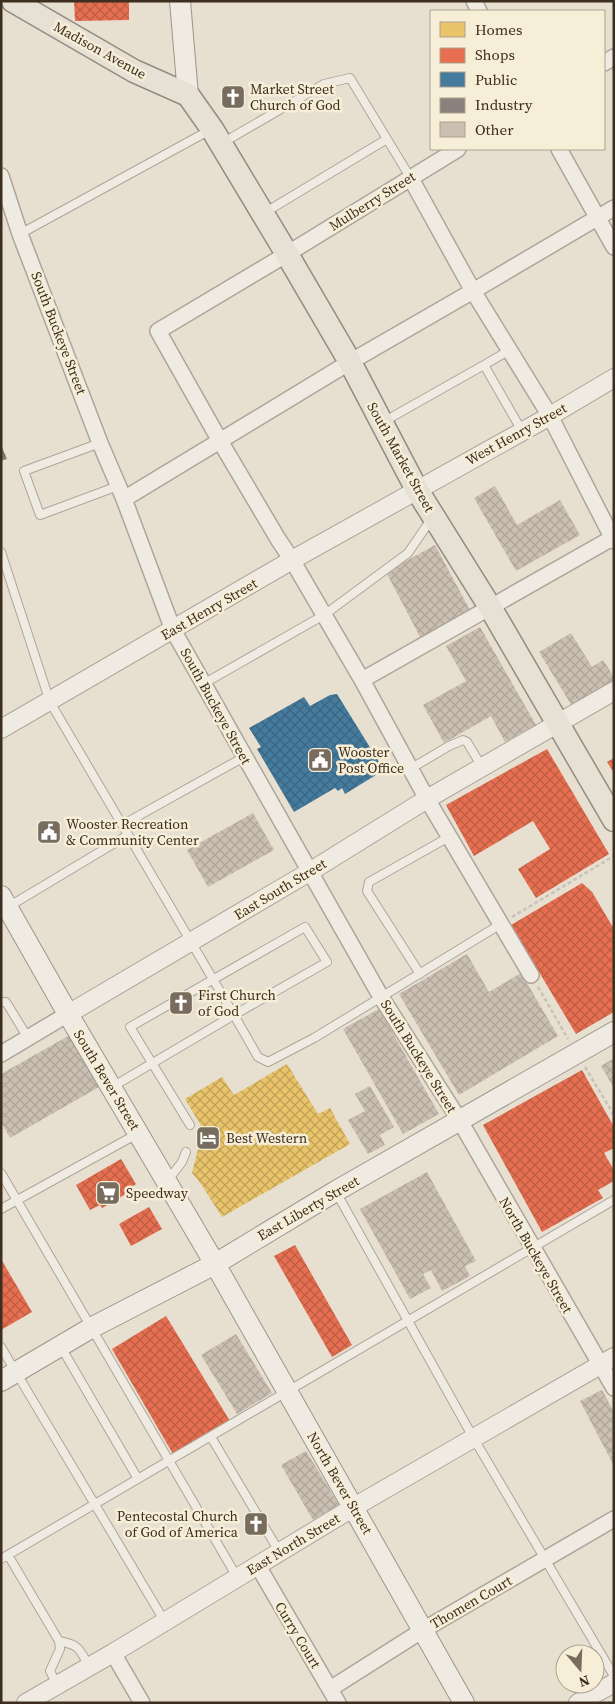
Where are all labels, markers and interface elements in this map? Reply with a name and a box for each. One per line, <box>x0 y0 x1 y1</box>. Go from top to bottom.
legend <box>430 10 605 150</box>
street label: Madison Avenue <box>50 16 150 84</box>
text: Homes <box>475 19 522 40</box>
text: Shops <box>475 44 515 65</box>
text: Public <box>475 69 517 90</box>
place label: Market Street Church of God <box>250 79 341 115</box>
church icon: Market Street Church of God <box>220 84 246 110</box>
text: Industry <box>475 94 533 115</box>
text: Other <box>475 119 514 140</box>
street label: Mulberry Street <box>325 166 419 236</box>
street label: South Buckeye Street <box>26 269 92 398</box>
street label: South Market Street <box>362 398 440 516</box>
street label: West Henry Street <box>462 398 570 470</box>
street label: East Henry Street <box>157 573 261 645</box>
street label: South Buckeye Street <box>176 644 257 768</box>
place label: Wooster Post Office <box>338 742 404 778</box>
public building icon: Wooster Post Office <box>307 747 333 773</box>
place label: Wooster Recreation & Community Center <box>66 814 199 850</box>
public building icon: Wooster Recreation & Community Center <box>36 819 62 845</box>
street label: East South Street <box>230 853 330 925</box>
place label: First Church of God <box>198 985 276 1021</box>
church icon: First Church of God <box>168 990 194 1016</box>
street label: South Buckeye Street <box>376 995 462 1117</box>
street label: South Bever Street <box>69 1026 145 1134</box>
hotel icon: Best Western <box>195 1125 221 1151</box>
place label: Best Western <box>226 1128 308 1148</box>
street label: East Liberty Street <box>253 1170 363 1245</box>
supermarket icon: Speedway <box>95 1180 121 1206</box>
place label: Speedway <box>126 1183 189 1203</box>
street label: North Buckeye Street <box>495 1193 578 1317</box>
street label: North Bever Street <box>303 1428 378 1538</box>
place label: Pentecostal Church of God of America <box>117 1506 239 1542</box>
street label: East North Street <box>242 1508 344 1580</box>
church icon: Pentecostal Church of God of America <box>243 1511 269 1537</box>
street label: Thomen Court <box>426 1570 516 1633</box>
street label: Curry Court <box>270 1598 326 1672</box>
north arrow <box>555 1644 605 1694</box>
text: N <box>576 1670 592 1692</box>

